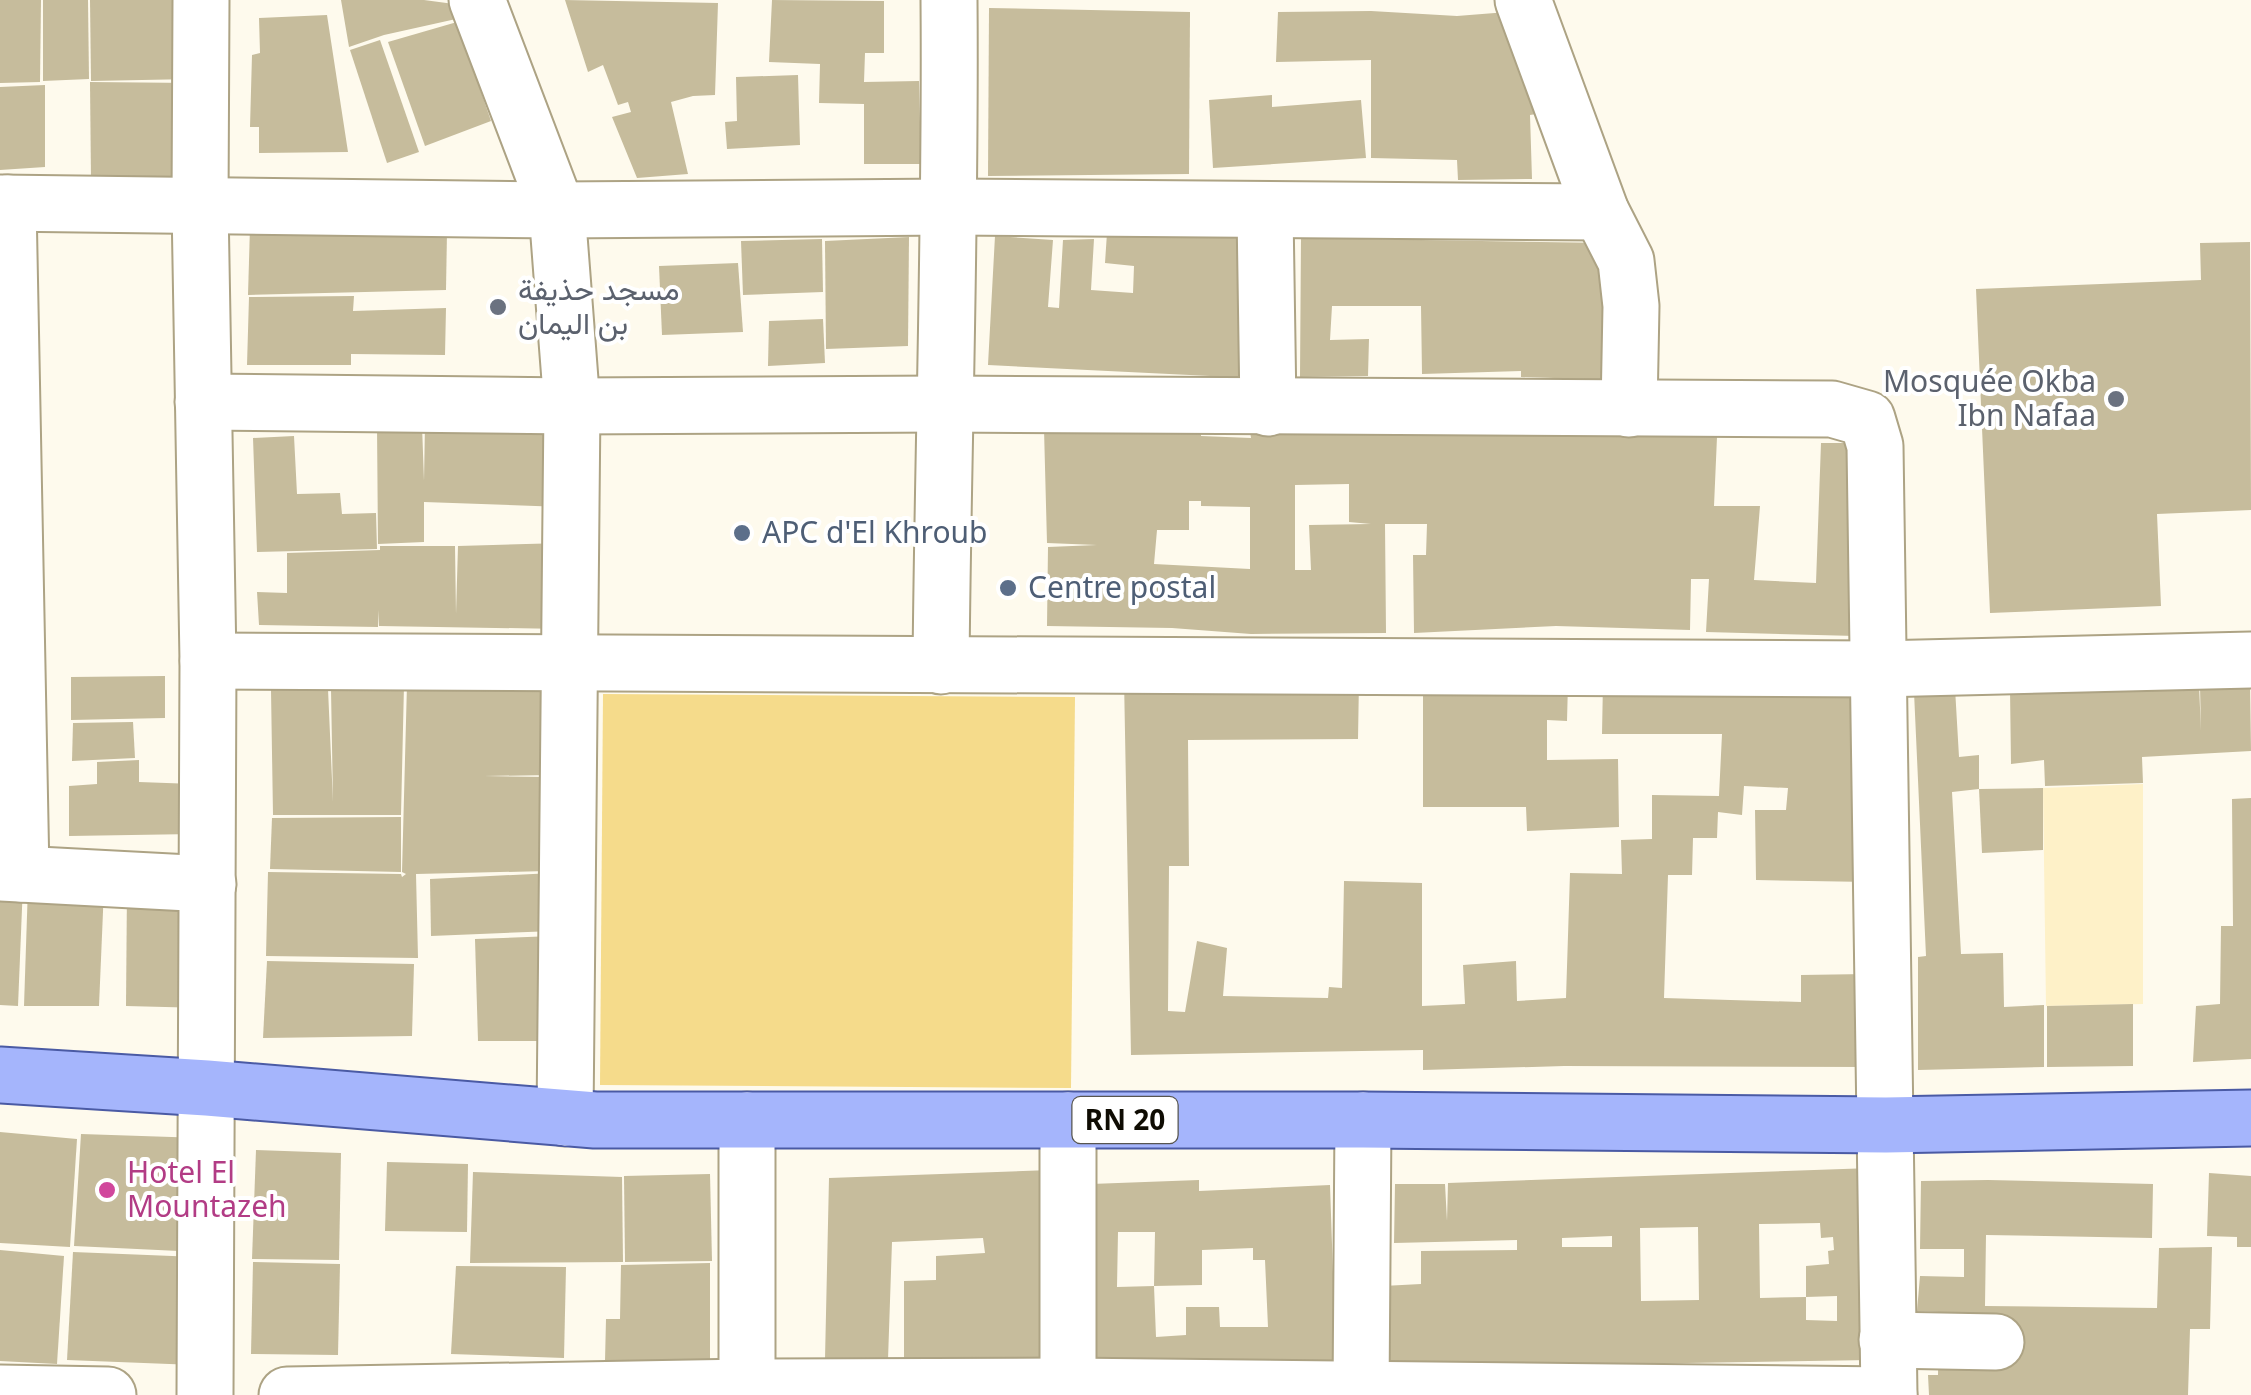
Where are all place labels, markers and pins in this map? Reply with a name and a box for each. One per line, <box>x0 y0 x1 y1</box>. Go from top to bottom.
place label: مسجد حذيفة بن اليمان <box>518 268 679 343</box>
marker: مسجد حذيفة بن اليمان <box>487 296 509 318</box>
place label: Mosquée Okba Ibn Nafaa <box>1883 360 2096 435</box>
marker: Mosquée Okba Ibn Nafaa <box>2105 388 2127 410</box>
place label: APC d'El Khroub <box>762 511 988 552</box>
marker: APC d'El Khroub <box>731 522 753 544</box>
place label: Centre postal <box>1028 566 1216 607</box>
marker: Centre postal <box>997 577 1019 599</box>
place label: Hotel El Mountazeh <box>127 1151 287 1226</box>
marker: Hotel El Mountazeh <box>96 1179 118 1201</box>

